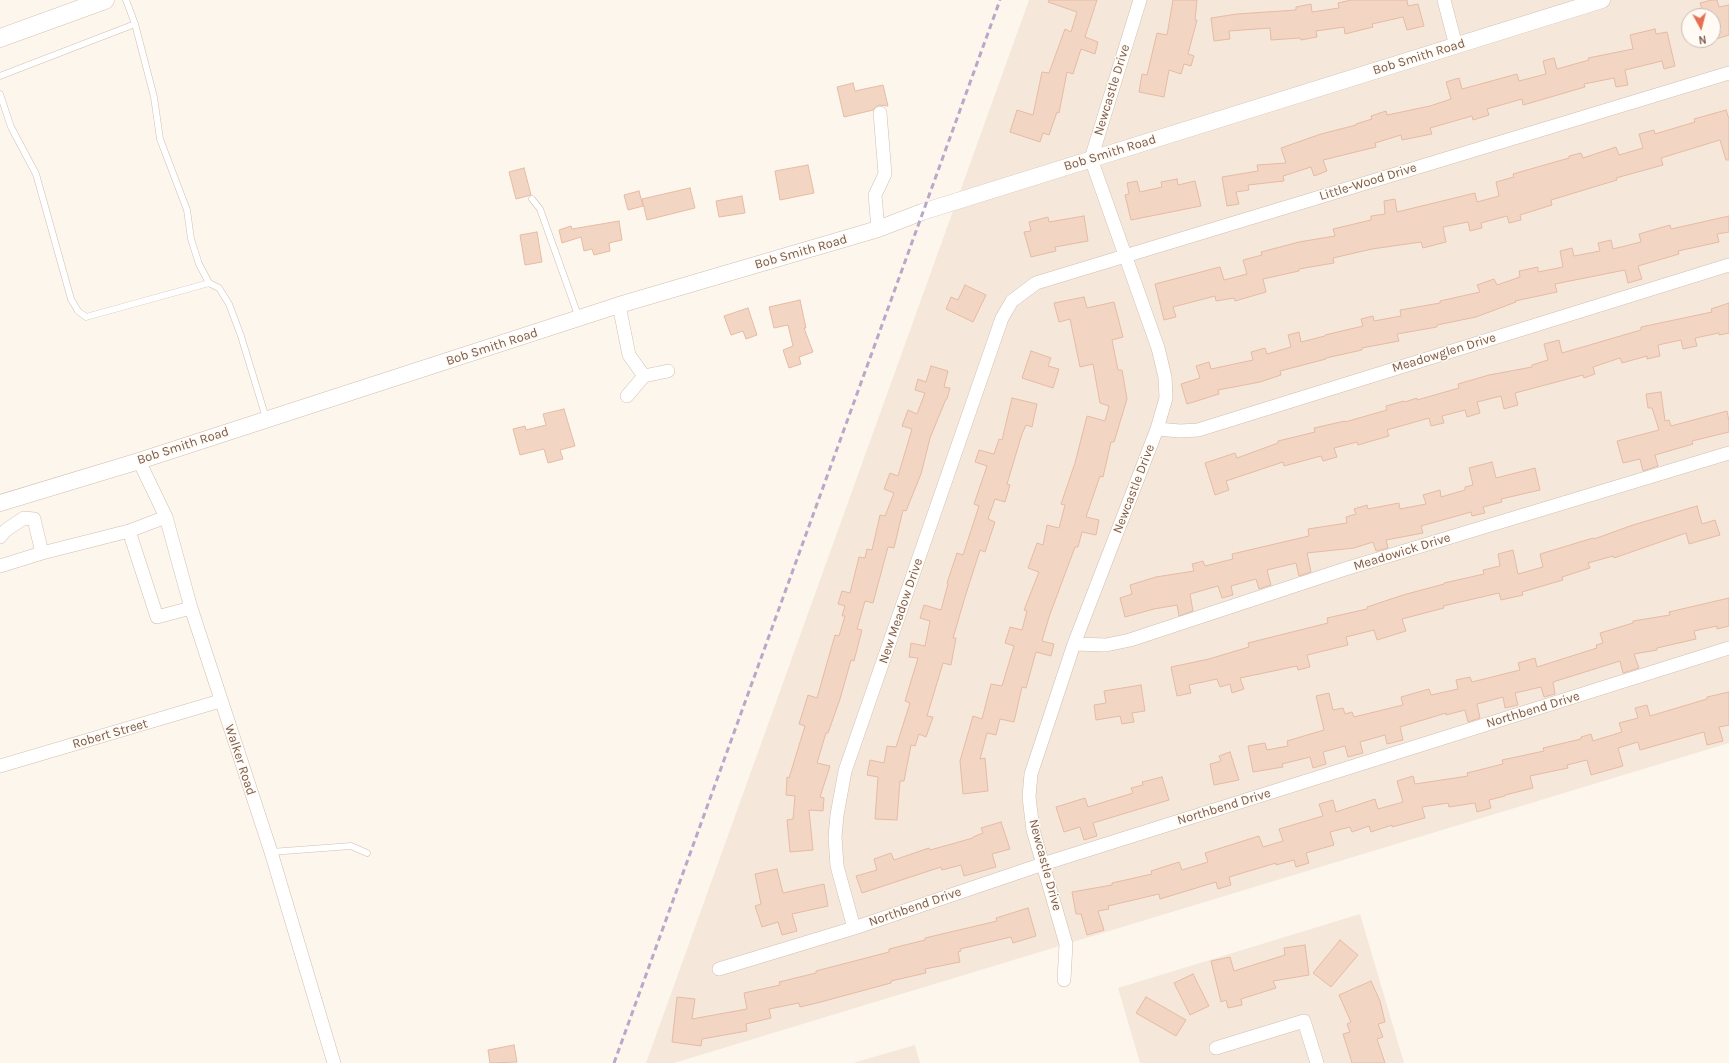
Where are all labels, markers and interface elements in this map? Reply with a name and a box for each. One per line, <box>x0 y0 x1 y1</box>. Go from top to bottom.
north arrow <box>1681 8 1721 48</box>
text: N <box>1698 32 1707 46</box>
street label: Bob Smith Road <box>1371 36 1467 78</box>
street label: Newcastle Drive <box>1091 43 1133 137</box>
street label: Bob Smith Road <box>1062 132 1158 174</box>
street label: Little-Wood Drive <box>1317 160 1419 204</box>
street label: Bob Smith Road <box>753 231 849 273</box>
street label: Bob Smith Road <box>444 325 540 369</box>
street label: Meadowglen Drive <box>1390 330 1498 376</box>
street label: Bob Smith Road <box>135 424 231 468</box>
street label: Newcastle Drive <box>1110 442 1158 536</box>
street label: Meadowick Drive <box>1352 530 1452 574</box>
street label: New Meadow Drive <box>876 556 926 666</box>
street label: Northbend Drive <box>1484 688 1582 732</box>
street label: Robert Street <box>70 716 150 752</box>
street label: Walker Road <box>221 723 259 797</box>
street label: Northbend Drive <box>1175 785 1273 829</box>
street label: Newcastle Drive <box>1025 817 1065 913</box>
street label: Northbend Drive <box>867 884 963 930</box>

